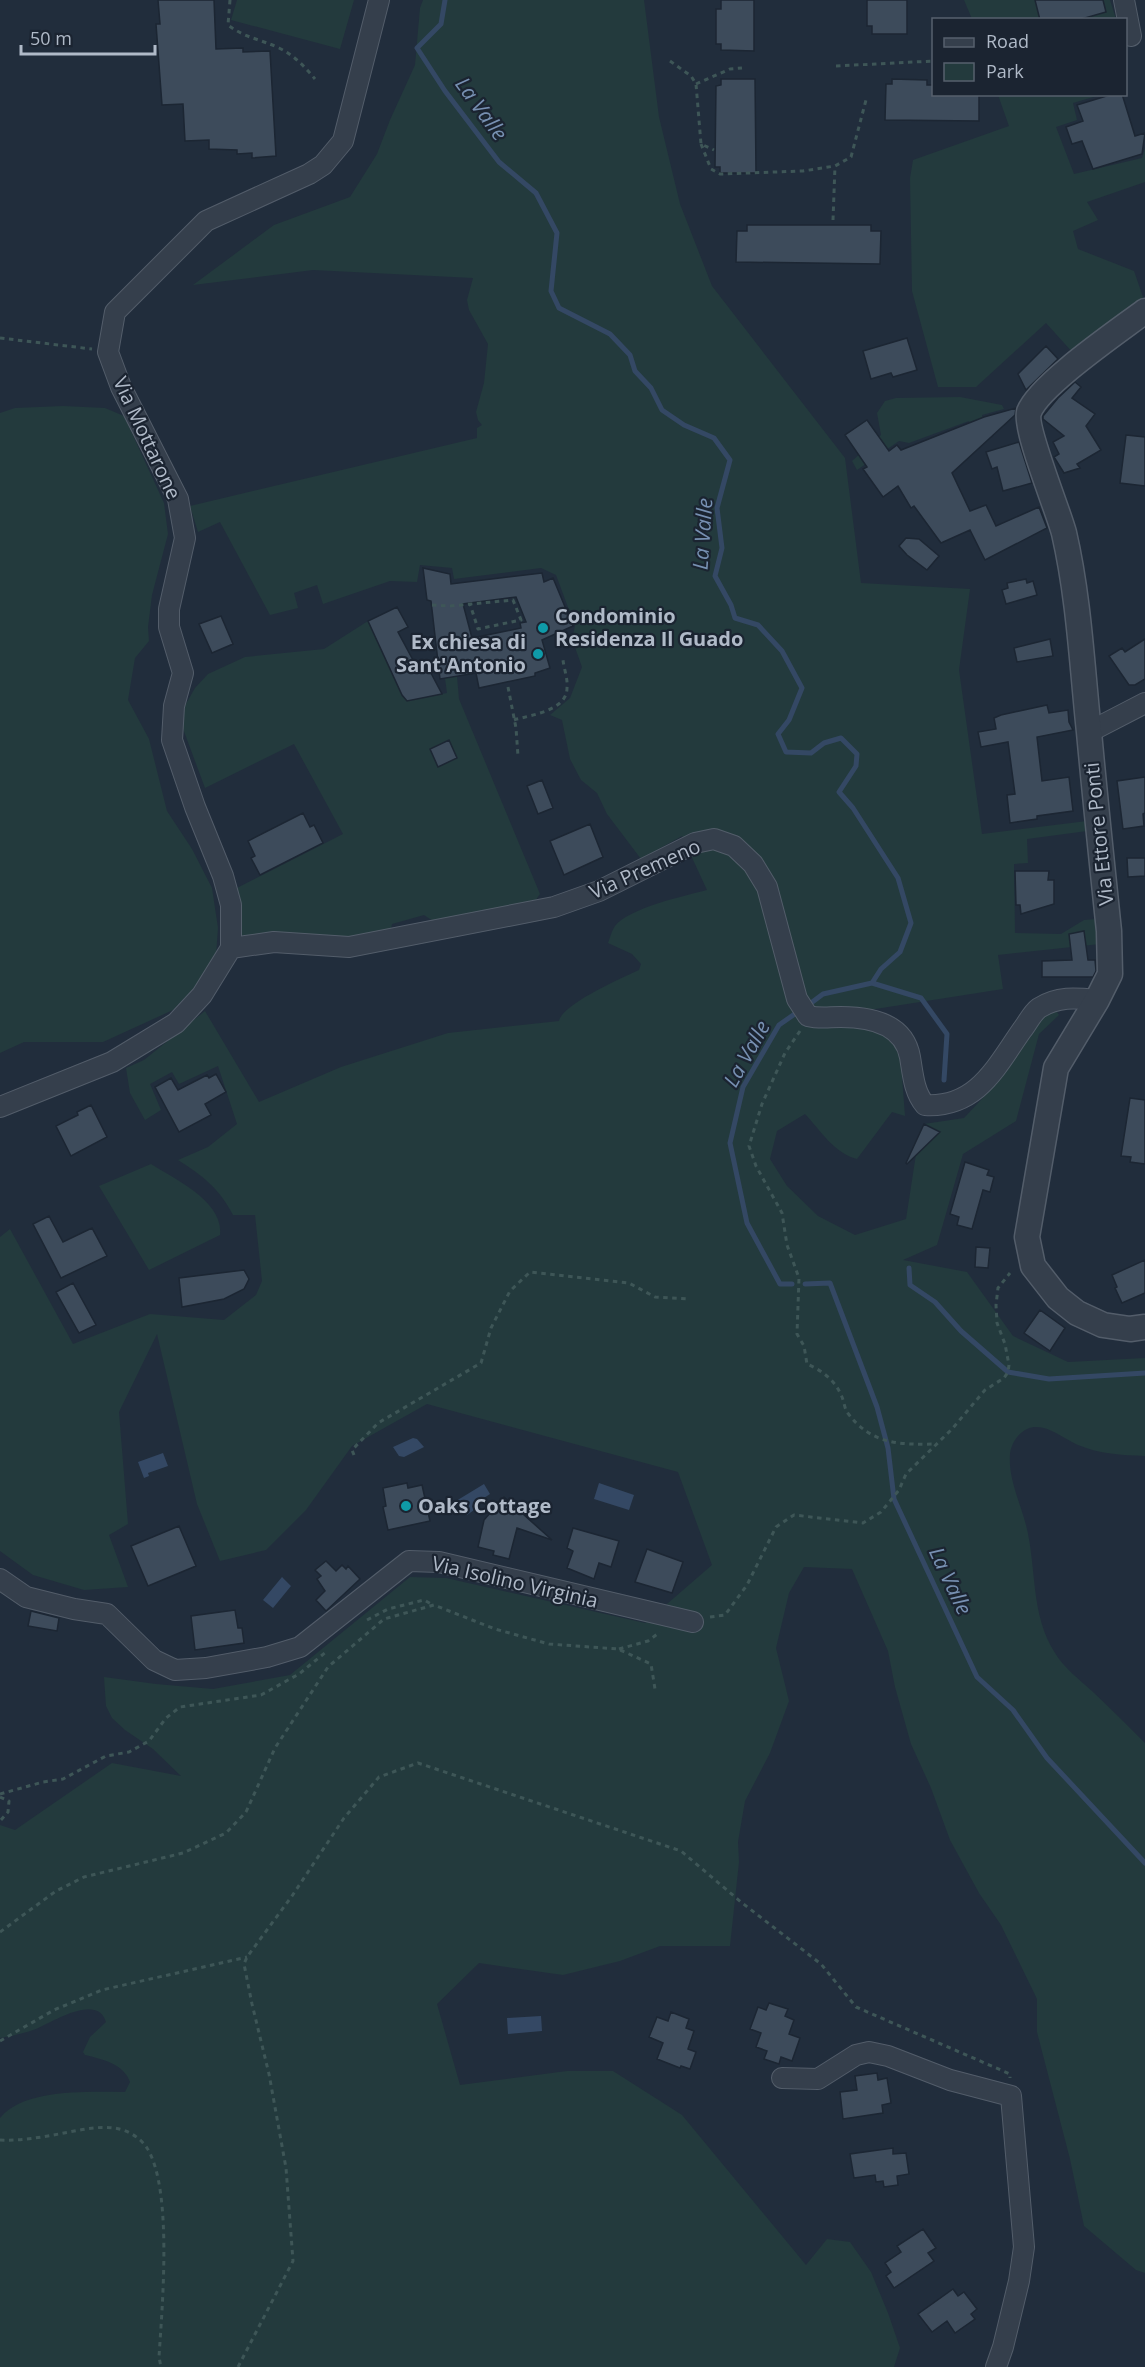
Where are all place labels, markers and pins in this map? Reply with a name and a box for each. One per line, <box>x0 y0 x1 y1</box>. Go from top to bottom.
place label: Condominio Residenza Il Guado <box>555 602 743 652</box>
marker: Condominio Residenza Il Guado <box>536 621 550 635</box>
place label: Ex chiesa di Sant'Antonio <box>396 628 526 678</box>
marker: Ex chiesa di Sant'Antonio <box>531 647 545 661</box>
place label: Oaks Cottage <box>418 1492 551 1519</box>
marker: Oaks Cottage <box>399 1499 413 1513</box>

